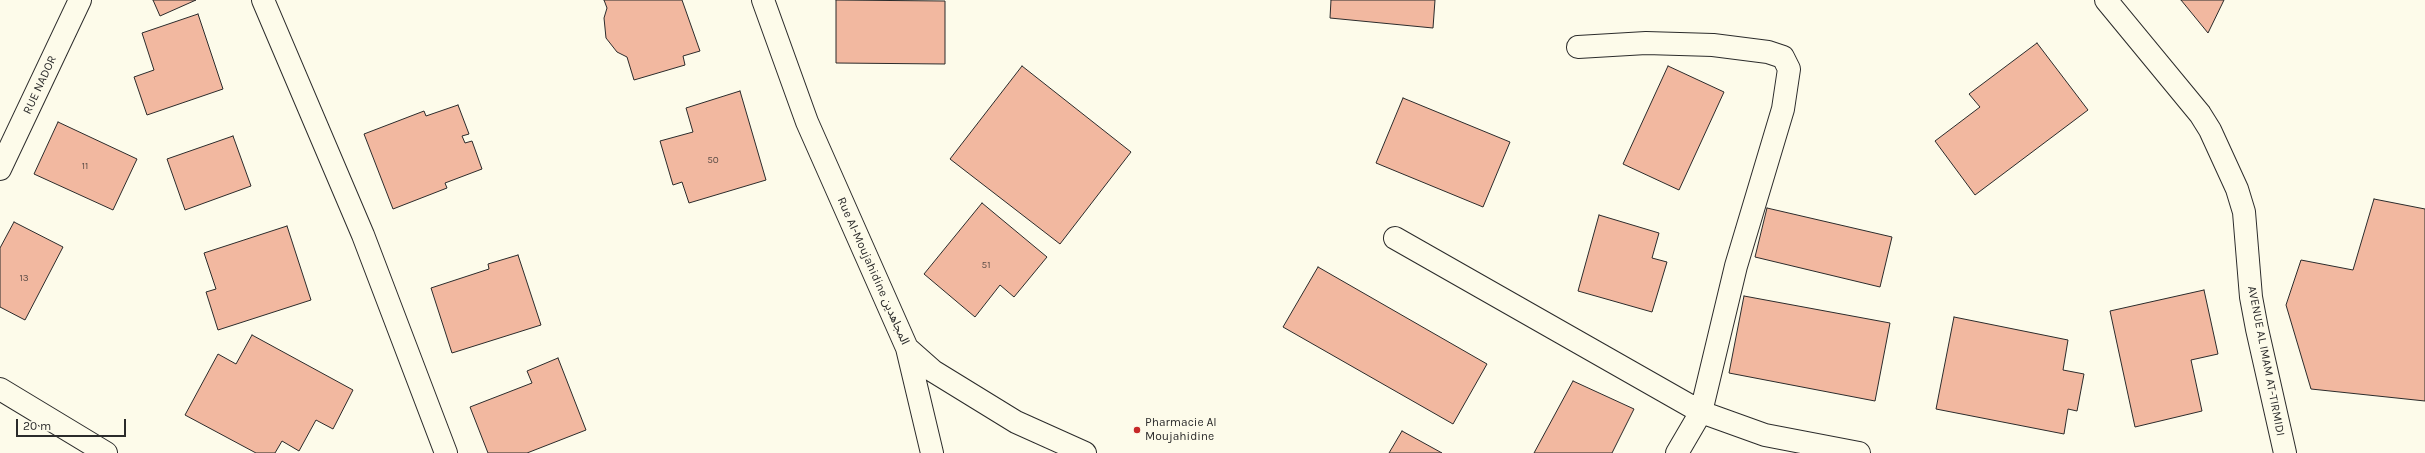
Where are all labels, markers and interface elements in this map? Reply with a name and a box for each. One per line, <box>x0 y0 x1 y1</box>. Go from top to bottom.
street label: RUE NADOR <box>20 53 60 117</box>
house number: 50 <box>707 154 719 166</box>
house number: 11 <box>82 160 88 172</box>
street label: Rue Al-Moujahidine المجاهدين <box>834 195 912 347</box>
house number: 51 <box>982 259 990 271</box>
house number: 13 <box>19 272 29 284</box>
street label: AVENUE AL IMAM AT-TIRMIDI <box>2244 285 2288 437</box>
scale bar <box>18 411 128 437</box>
place label: Pharmacie Al Moujahidine <box>1145 416 1217 444</box>
text: 20 m <box>23 419 51 433</box>
marker: Pharmacie Al Moujahidine <box>1132 425 1142 435</box>

